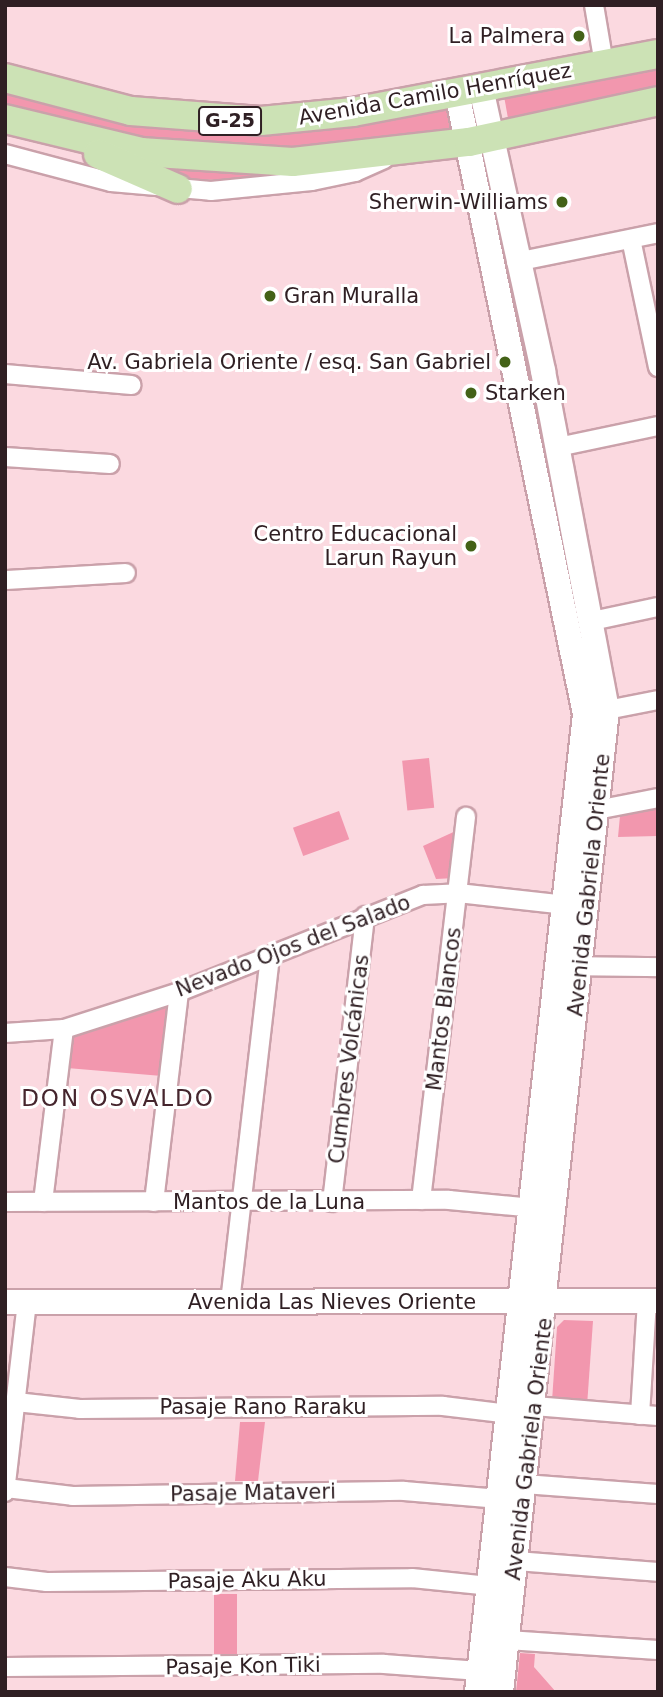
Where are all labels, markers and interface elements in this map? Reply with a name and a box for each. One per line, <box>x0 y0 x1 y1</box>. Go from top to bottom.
place label: La Palmera <box>448 23 565 49</box>
marker: La Palmera <box>571 28 587 44</box>
street label: Avenida Camilo Henríquez <box>297 58 573 130</box>
road number: G-25 <box>197 105 263 136</box>
place label: Sherwin-Williams <box>369 189 548 215</box>
marker: Sherwin-Williams <box>554 194 570 210</box>
place label: Gran Muralla <box>284 283 419 309</box>
marker: Gran Muralla <box>262 288 278 304</box>
place label: Av. Gabriela Oriente / esq. San Gabriel <box>87 349 491 375</box>
marker: Av. Gabriela Oriente / esq. San Gabriel <box>497 354 513 370</box>
place label: Starken <box>485 380 566 406</box>
marker: Starken <box>463 385 479 401</box>
place label: Centro Educacional Larun Rayun <box>254 521 457 571</box>
marker: Centro Educacional Larun Rayun <box>463 538 479 554</box>
street label: Avenida Gabriela Oriente <box>563 752 615 1018</box>
street label: Nevado Ojos del Salado <box>172 890 414 1002</box>
street label: Mantos Blancos <box>421 926 467 1092</box>
street label: Cumbres Volcánicas <box>324 953 374 1165</box>
district label: DON OSVALDO <box>23 1084 213 1112</box>
street label: Mantos de la Luna <box>173 1189 365 1215</box>
street label: Avenida Las Nieves Oriente <box>188 1289 476 1315</box>
street label: Avenida Gabriela Oriente <box>500 1316 558 1582</box>
street label: Pasaje Rano Raraku <box>160 1394 366 1420</box>
street label: Pasaje Mataveri <box>170 1479 336 1507</box>
street label: Pasaje Aku Aku <box>167 1566 327 1594</box>
street label: Pasaje Kon Tiki <box>165 1652 321 1680</box>

